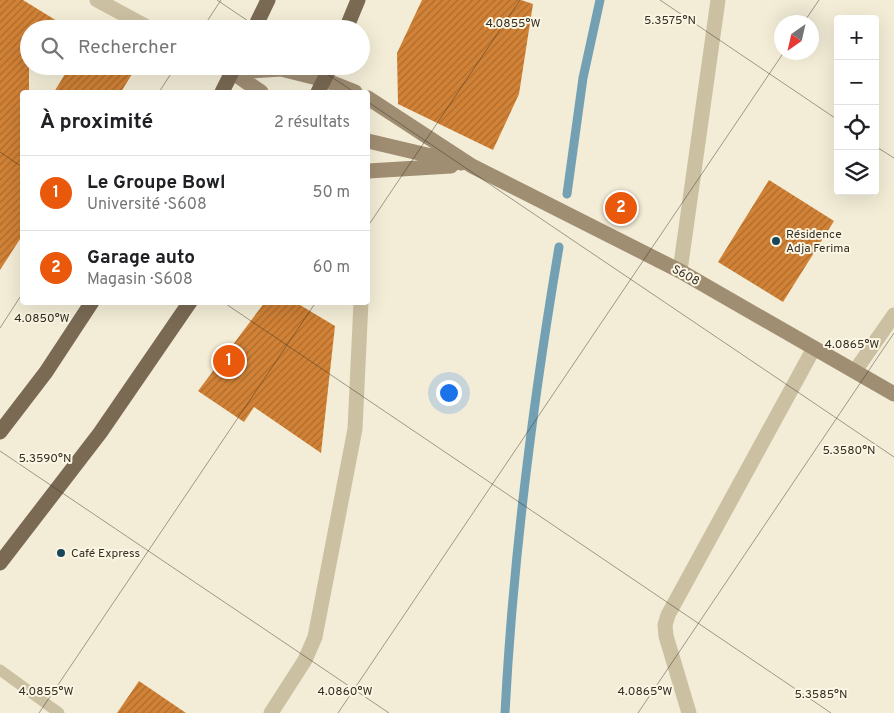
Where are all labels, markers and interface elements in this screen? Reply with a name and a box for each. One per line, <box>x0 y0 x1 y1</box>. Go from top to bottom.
text: 5.3575°N <box>644 13 696 29</box>
north arrow <box>774 15 819 60</box>
map controls <box>834 15 879 195</box>
button: + <box>834 15 879 60</box>
text: 4.0855°W <box>485 16 541 32</box>
search box <box>20 20 370 75</box>
icon: search <box>38 34 66 62</box>
text: Rechercher <box>78 36 177 60</box>
button: − <box>834 60 879 105</box>
button: locate <box>834 105 879 150</box>
text: À proximité <box>40 109 153 136</box>
text: 2 résultats <box>274 113 350 133</box>
button: layers <box>834 150 879 195</box>
text: Le Groupe Bowl <box>87 171 225 195</box>
text: 1 <box>53 183 59 203</box>
text: 50 m <box>313 183 350 203</box>
pin: 2 <box>605 189 637 227</box>
text: Université · S608 <box>87 195 207 215</box>
place label: Résidence Adja Ferima <box>786 227 850 257</box>
marker: Résidence Adja Ferima <box>770 235 782 247</box>
text: Garage auto <box>87 246 195 270</box>
text: 2 <box>51 258 61 278</box>
text: 60 m <box>313 258 350 278</box>
street label: S608 <box>669 262 702 290</box>
text: Magasin · S608 <box>87 270 193 290</box>
text: 4.0850°W <box>14 311 70 327</box>
text: 4.0865°W <box>825 337 879 353</box>
pin: 1 <box>213 342 245 380</box>
your location <box>436 380 462 406</box>
text: 5.3580°N <box>822 443 876 459</box>
text: 5.3590°N <box>19 451 71 467</box>
place label: Café Express <box>71 546 140 562</box>
marker: Café Express <box>55 547 67 559</box>
text: 4.0855°W <box>18 684 74 700</box>
text: 4.0860°W <box>317 684 373 700</box>
text: 4.0865°W <box>618 684 672 700</box>
text: 5.3585°N <box>794 687 848 703</box>

